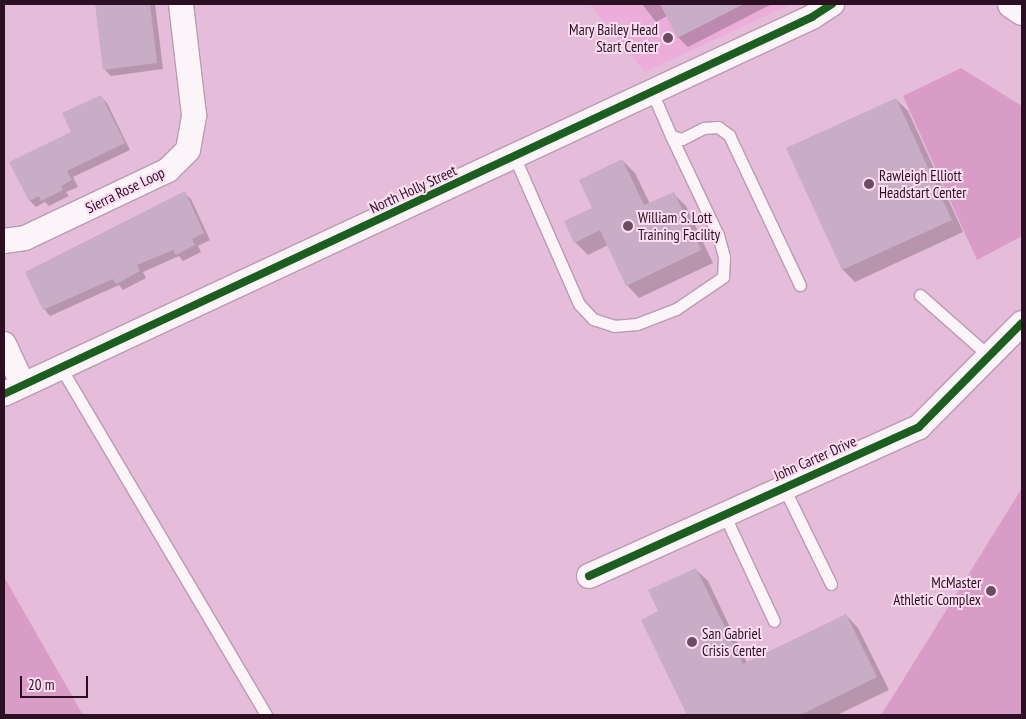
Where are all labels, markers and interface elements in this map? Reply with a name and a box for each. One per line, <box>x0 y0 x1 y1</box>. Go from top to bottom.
place label: Mary Bailey Head Start Center <box>568 20 658 55</box>
marker: Mary Bailey Head Start Center <box>662 32 674 44</box>
street label: North Holly Street <box>366 161 460 217</box>
street label: Sierra Rose Loop <box>82 163 168 217</box>
place label: Rawleigh Elliott Headstart Center <box>879 166 966 201</box>
marker: Rawleigh Elliott Headstart Center <box>863 178 875 190</box>
place label: William S. Lott Training Facility <box>638 208 720 243</box>
marker: William S. Lott Training Facility <box>622 220 634 232</box>
street label: John Carter Drive <box>771 432 859 484</box>
place label: McMaster Athletic Complex <box>893 573 981 608</box>
marker: McMaster Athletic Complex <box>985 585 997 597</box>
place label: San Gabriel Crisis Center <box>702 624 766 659</box>
marker: San Gabriel Crisis Center <box>686 636 698 648</box>
scale bar <box>22 666 90 698</box>
text: 20 m <box>28 675 54 694</box>

